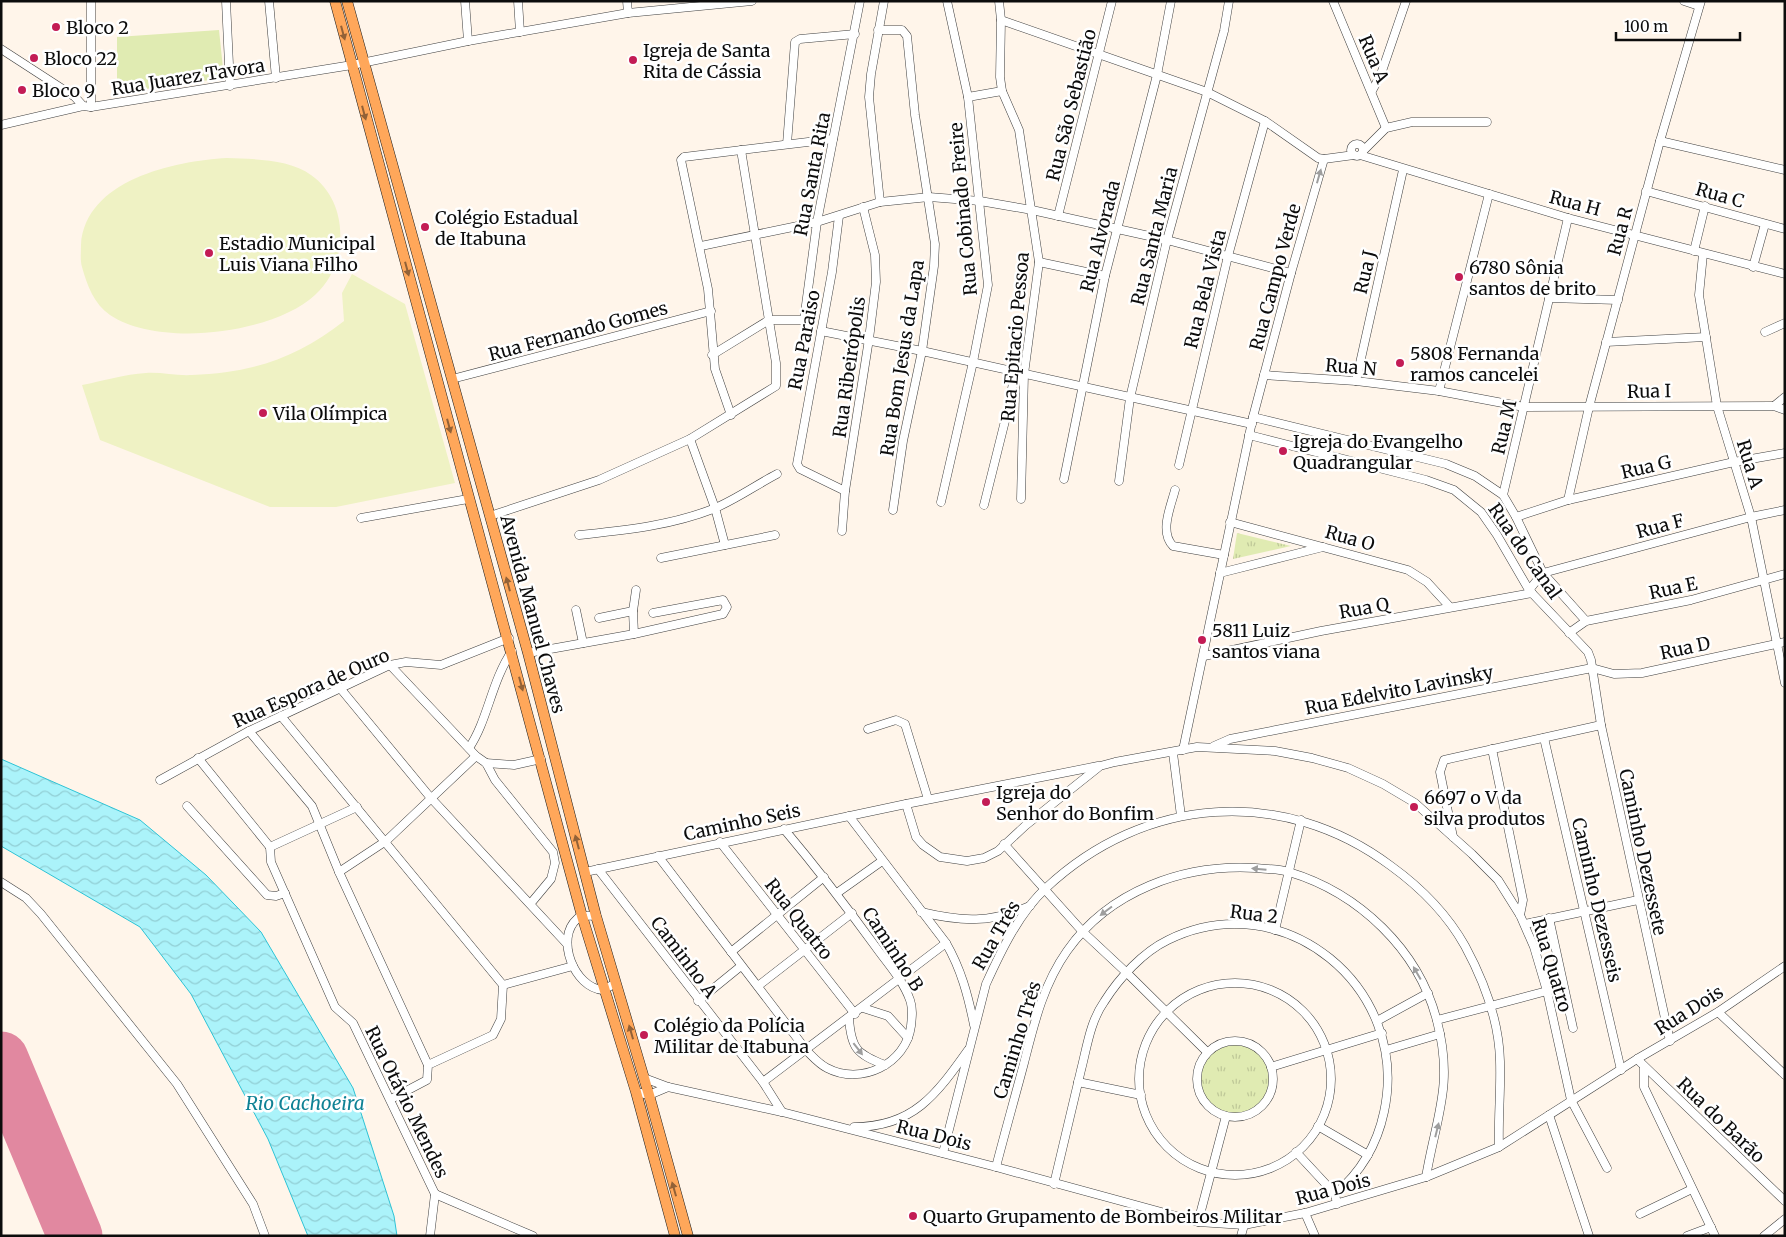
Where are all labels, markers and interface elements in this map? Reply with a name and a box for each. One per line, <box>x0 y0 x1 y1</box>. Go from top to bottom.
scale bar <box>1616 10 1740 42</box>
place label: Bloco 2 <box>66 16 129 39</box>
text: 100 m <box>1624 17 1668 36</box>
marker: Bloco 2 <box>50 21 62 33</box>
one-way arrow <box>339 26 347 41</box>
street label: Rua São Sebastião <box>1041 27 1101 183</box>
street label: Rua A <box>1354 31 1395 87</box>
place label: Igreja de Santa Rita de Cássia <box>643 39 771 83</box>
place label: Bloco 22 <box>44 47 117 70</box>
marker: Bloco 22 <box>28 52 40 64</box>
street label: Rua Juarez Tavora <box>110 53 267 100</box>
marker: Igreja de Santa Rita de Cássia <box>627 54 639 66</box>
place label: Bloco 9 <box>32 79 95 102</box>
marker: Bloco 9 <box>16 84 28 96</box>
one-way arrow <box>361 105 369 120</box>
street label: Rua Santa Rita <box>789 110 835 238</box>
street label: Rua Cobinado Freire <box>944 121 982 297</box>
street label: Rua Santa Maria <box>1126 164 1182 308</box>
one-way arrow <box>1316 168 1324 183</box>
street label: Rua Alvorada <box>1075 177 1125 294</box>
street label: Rua C <box>1693 177 1747 213</box>
street label: Rua H <box>1547 185 1603 221</box>
street label: Rua Campo Verde <box>1244 201 1306 353</box>
street label: Rua R <box>1602 203 1638 258</box>
place label: Colégio Estadual de Itabuna <box>435 206 579 250</box>
marker: Colégio Estadual de Itabuna <box>419 221 431 233</box>
street label: Rua Bela Vista <box>1179 227 1231 351</box>
place label: Estadio Municipal Luis Viana Filho <box>219 232 376 276</box>
marker: Estadio Municipal Luis Viana Filho <box>203 247 215 259</box>
street label: Rua J <box>1349 248 1381 296</box>
street label: Rua Epitacio Pessoa <box>996 251 1034 423</box>
place label: 6780 Sônia santos de brito <box>1469 256 1596 300</box>
street label: Rua Bom Jesus da Lapa <box>875 258 929 458</box>
one-way arrow <box>404 262 412 277</box>
marker: 6780 Sônia santos de brito <box>1453 271 1465 283</box>
street label: Rua Paraiso <box>783 288 825 392</box>
street label: Rua Ribeirópolis <box>828 295 870 439</box>
street label: Rua Fernando Gomes <box>486 296 670 366</box>
place label: 5808 Fernanda ramos cancelei <box>1410 342 1540 386</box>
street label: Rua N <box>1324 353 1378 381</box>
marker: 5808 Fernanda ramos cancelei <box>1394 357 1406 369</box>
street label: Rua I <box>1627 379 1671 403</box>
street label: Rua M <box>1487 397 1521 457</box>
place label: Vila Olímpica <box>272 402 388 425</box>
marker: Vila Olímpica <box>257 407 269 419</box>
one-way arrow <box>445 419 453 434</box>
place label: Igreja do Evangelho Quadrangular <box>1293 430 1463 474</box>
street label: Rua A <box>1732 437 1768 492</box>
marker: Igreja do Evangelho Quadrangular <box>1277 445 1289 457</box>
street label: Rua G <box>1619 450 1673 484</box>
street label: Rua do Canal <box>1483 499 1567 604</box>
street label: Rua F <box>1634 509 1686 543</box>
street label: Avenida Manuel Chaves <box>495 511 571 716</box>
street label: Rua O <box>1323 520 1377 556</box>
street label: Rua E <box>1647 572 1700 604</box>
one-way arrow <box>504 576 512 591</box>
street label: Rua Q <box>1337 592 1393 624</box>
place label: 5811 Luiz santos viana <box>1212 619 1320 663</box>
street label: Rua D <box>1658 631 1712 665</box>
marker: 5811 Luiz santos viana <box>1196 634 1208 646</box>
street label: Rua Espora de Ouro <box>229 643 393 733</box>
street label: Rua Edelvito Lavinsky <box>1303 660 1496 720</box>
one-way arrow <box>517 676 525 691</box>
street label: Caminho Dezessete <box>1614 767 1672 937</box>
place label: Igreja do Senhor do Bonfim <box>996 781 1154 825</box>
place label: 6697 o V da silva produtos <box>1424 786 1545 830</box>
marker: Igreja do Senhor do Bonfim <box>980 796 992 808</box>
street label: Caminho Seis <box>682 798 803 846</box>
marker: 6697 o V da silva produtos <box>1408 801 1420 813</box>
street label: Caminho Dezesseis <box>1567 816 1627 985</box>
one-way arrow <box>573 835 581 850</box>
one-way arrow <box>1251 864 1267 872</box>
street label: Rua Quatro <box>760 874 838 964</box>
street label: Rua Três <box>967 896 1025 974</box>
street label: Rua 2 <box>1229 900 1279 928</box>
street label: Caminho B <box>857 903 929 995</box>
one-way arrow <box>1100 906 1113 917</box>
street label: Caminho A <box>646 912 722 1003</box>
street label: Rua Quatro <box>1527 915 1577 1015</box>
one-way arrow <box>1413 966 1421 981</box>
street label: Caminho Três <box>988 978 1046 1102</box>
street label: Rua Dois <box>1650 980 1728 1040</box>
place label: Colégio da Polícia Militar de Itabuna <box>654 1014 809 1058</box>
street label: Rua Otávio Mendes <box>360 1022 454 1182</box>
one-way arrow <box>626 1025 634 1040</box>
marker: Colégio da Polícia Militar de Itabuna <box>638 1029 650 1041</box>
one-way arrow <box>852 1042 863 1055</box>
street label: Rua do Barão <box>1672 1072 1770 1168</box>
water label: Rio Cachoeira <box>245 1091 365 1115</box>
street label: Rua Dois <box>894 1115 974 1155</box>
one-way arrow <box>1433 1122 1441 1137</box>
street label: Rua Dois <box>1293 1168 1373 1210</box>
one-way arrow <box>670 1181 678 1196</box>
place label: Quarto Grupamento de Bombeiros Militar <box>923 1205 1283 1228</box>
marker: Quarto Grupamento de Bombeiros Militar <box>907 1210 919 1222</box>

